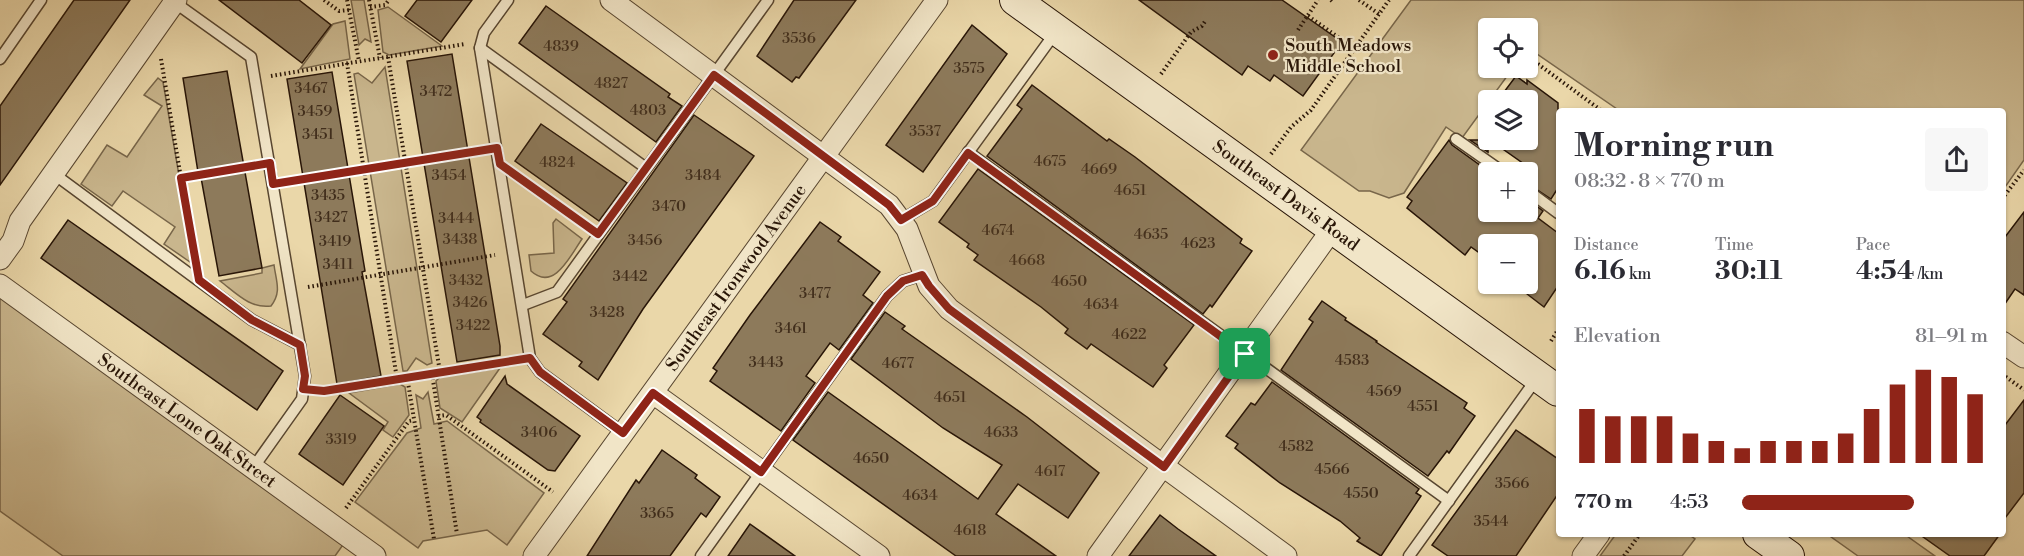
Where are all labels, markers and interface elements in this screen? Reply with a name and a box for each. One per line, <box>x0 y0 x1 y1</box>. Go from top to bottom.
map controls <box>1478 18 1538 294</box>
button: locate <box>1478 18 1538 78</box>
house number: 3536 <box>782 29 816 48</box>
place label: South Meadows Middle School <box>1285 34 1412 78</box>
house number: 4839 <box>543 37 579 56</box>
marker: South Meadows Middle School <box>1266 48 1280 62</box>
house number: 3575 <box>953 59 985 78</box>
house number: 4827 <box>594 74 629 93</box>
house number: 3467 <box>294 79 328 98</box>
house number: 3472 <box>420 82 452 101</box>
button: layers <box>1478 90 1538 150</box>
house number: 4803 <box>630 101 666 120</box>
house number: 3459 <box>298 102 332 121</box>
house number: 3537 <box>909 122 941 141</box>
house number: 3451 <box>302 125 335 144</box>
text: Morning run <box>1574 126 1774 167</box>
button: share <box>1925 128 1988 191</box>
street label: Southeast Davis Road <box>1208 135 1365 256</box>
house number: 4675 <box>1034 152 1066 171</box>
house number: 4824 <box>539 153 575 172</box>
house number: 4669 <box>1081 160 1117 179</box>
button: + <box>1478 162 1538 222</box>
house number: 3454 <box>432 166 467 185</box>
house number: 3484 <box>685 166 721 185</box>
text: 08:32 · 8 × 770 m <box>1574 169 1725 194</box>
street label: Southeast Ironwood Avenue <box>660 179 811 375</box>
house number: 4651 <box>1114 181 1147 200</box>
house number: 3435 <box>311 186 345 205</box>
house number: 3470 <box>652 197 686 216</box>
house number: 3427 <box>314 208 348 227</box>
house number: 3444 <box>438 209 474 228</box>
house number: 4674 <box>982 221 1015 240</box>
house number: 4635 <box>1134 225 1168 244</box>
house number: 3438 <box>443 230 477 249</box>
house number: 3456 <box>628 231 662 250</box>
house number: 3419 <box>319 232 351 251</box>
house number: 4623 <box>1181 234 1215 253</box>
button: − <box>1478 234 1538 294</box>
text: Distance <box>1574 235 1639 255</box>
text: Time <box>1715 235 1754 255</box>
text: Pace <box>1856 235 1890 255</box>
house number: 4668 <box>1009 251 1045 270</box>
house number: 3411 <box>323 255 354 274</box>
text: 6.16 <box>1574 255 1626 287</box>
text: 30:11 <box>1715 255 1782 287</box>
text: 4:54 <box>1856 255 1915 287</box>
text: km <box>1626 264 1651 284</box>
text: /km <box>1915 264 1943 284</box>
house number: 3442 <box>612 267 648 286</box>
house number: 3432 <box>449 271 483 290</box>
house number: 4650 <box>1051 272 1087 291</box>
house number: 3477 <box>799 284 831 303</box>
house number: 3426 <box>452 293 488 312</box>
house number: 4634 <box>1083 295 1119 314</box>
house number: 3428 <box>589 303 625 322</box>
house number: 3422 <box>456 316 490 335</box>
house number: 3461 <box>775 319 808 338</box>
text: Elevation <box>1574 324 1661 349</box>
text: 81–91 m <box>1915 324 1988 349</box>
house number: 4622 <box>1111 325 1147 344</box>
pin <box>1219 328 1270 379</box>
icon: arrive <box>1228 337 1261 370</box>
street label: Southeast Lone Oak Street <box>93 348 282 493</box>
house number: 4583 <box>1335 351 1369 370</box>
house number: 3443 <box>749 353 783 372</box>
house number: 4677 <box>882 354 915 373</box>
house number: 4569 <box>1366 382 1402 401</box>
house number: 4651 <box>934 388 967 407</box>
house number: 4551 <box>1407 397 1439 416</box>
house number: 3406 <box>521 423 557 442</box>
house number: 4633 <box>984 423 1018 442</box>
house number: 3319 <box>325 430 357 449</box>
house number: 4582 <box>1279 437 1313 456</box>
house number: 4650 <box>853 449 889 468</box>
house number: 4566 <box>1314 460 1350 479</box>
house number: 4617 <box>1035 462 1066 481</box>
house number: 3566 <box>1495 474 1529 493</box>
house number: 4550 <box>1343 484 1379 503</box>
house number: 4634 <box>902 486 938 505</box>
text: 770 m <box>1574 490 1633 515</box>
text: 4:53 <box>1670 490 1708 515</box>
house number: 3365 <box>640 504 674 523</box>
house number: 3544 <box>1474 512 1509 531</box>
house number: 4618 <box>954 521 986 540</box>

